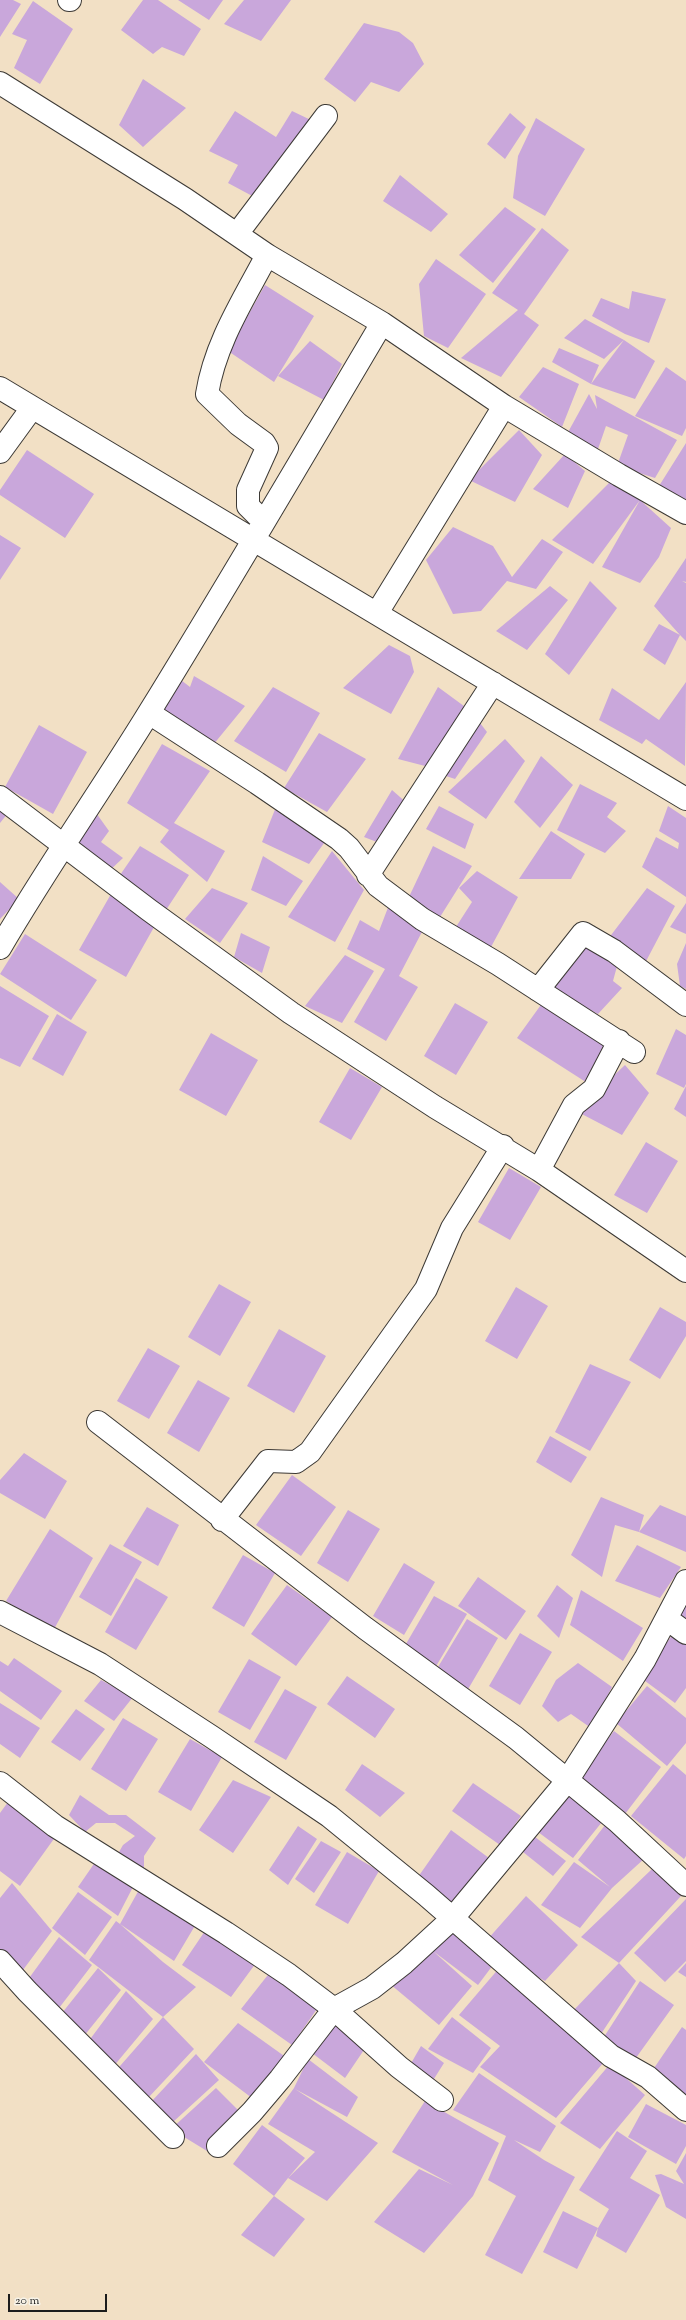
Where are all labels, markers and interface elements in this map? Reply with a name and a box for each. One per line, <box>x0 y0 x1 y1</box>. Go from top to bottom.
scale bar <box>10 2286 109 2312</box>
text: 20 m <box>15 2292 39 2310</box>

